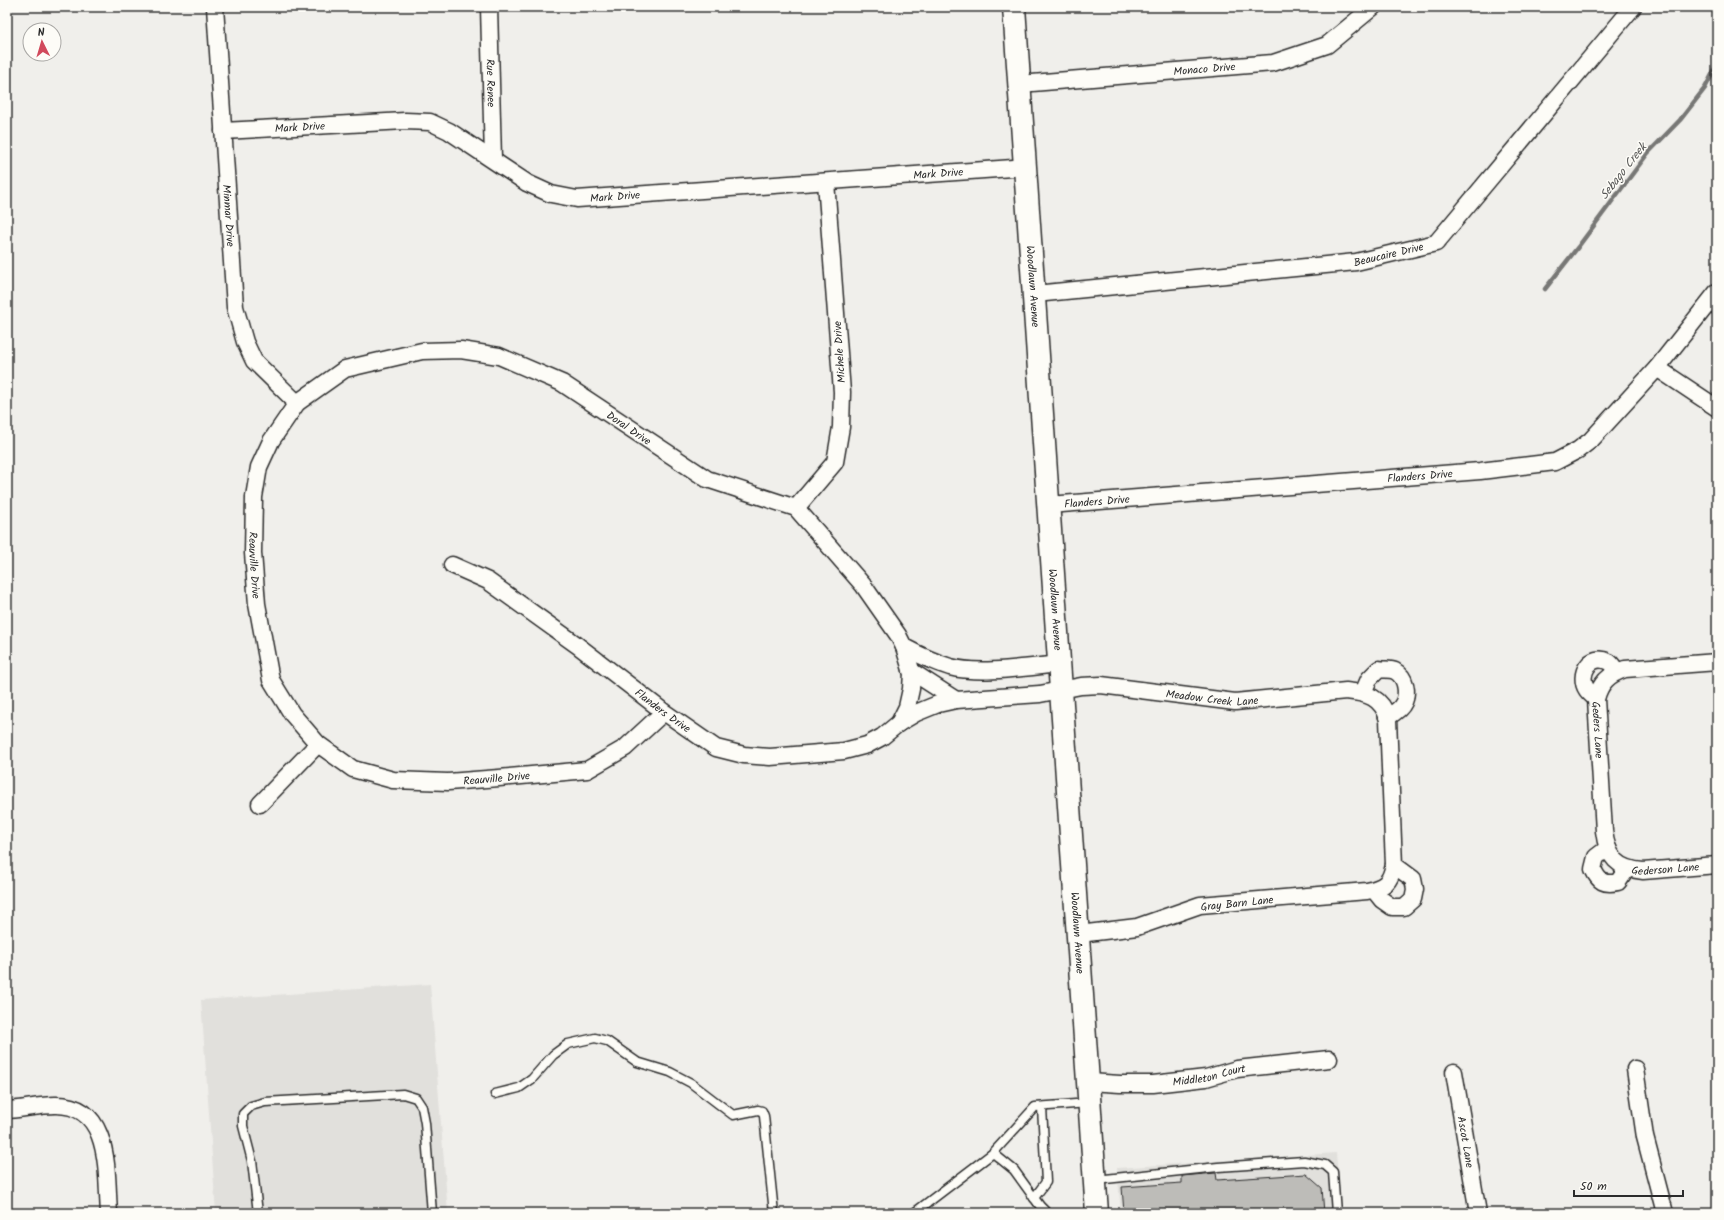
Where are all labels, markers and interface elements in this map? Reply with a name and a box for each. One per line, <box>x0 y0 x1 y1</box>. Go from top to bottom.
north arrow <box>22 22 62 62</box>
text: N <box>37 24 46 42</box>
street label: Monaco Drive <box>1173 58 1236 81</box>
street label: Rue Renee <box>480 59 500 107</box>
street label: Mark Drive <box>274 117 325 138</box>
water label: Sebago Creek <box>1595 137 1653 204</box>
street label: Mark Drive <box>913 163 964 185</box>
street label: Minmar Drive <box>217 184 239 247</box>
street label: Mark Drive <box>589 187 641 208</box>
street label: Beaucaire Drive <box>1352 238 1425 272</box>
street label: Woodlawn Avenue <box>1020 245 1044 328</box>
street label: Michele Drive <box>829 320 851 384</box>
street label: Doral Drive <box>602 407 655 451</box>
street label: Flanders Drive <box>1386 465 1453 488</box>
street label: Flanders Drive <box>1063 491 1130 514</box>
street label: Reauville Drive <box>243 532 265 599</box>
street label: Woodlawn Avenue <box>1043 568 1066 651</box>
street label: Flanders Drive <box>630 684 694 738</box>
street label: Meadow Creek Lane <box>1165 685 1259 712</box>
street label: Geders Lane <box>1586 701 1608 759</box>
street label: Reauville Drive <box>463 767 531 791</box>
street label: Gederson Lane <box>1630 858 1700 881</box>
street label: Woodlawn Avenue <box>1065 891 1089 974</box>
street label: Gray Barn Lane <box>1200 891 1274 917</box>
street label: Middleton Court <box>1172 1060 1247 1092</box>
street label: Ascot Lane <box>1452 1115 1478 1169</box>
scale bar <box>1574 1172 1683 1198</box>
text: 50 m <box>1580 1177 1607 1196</box>

